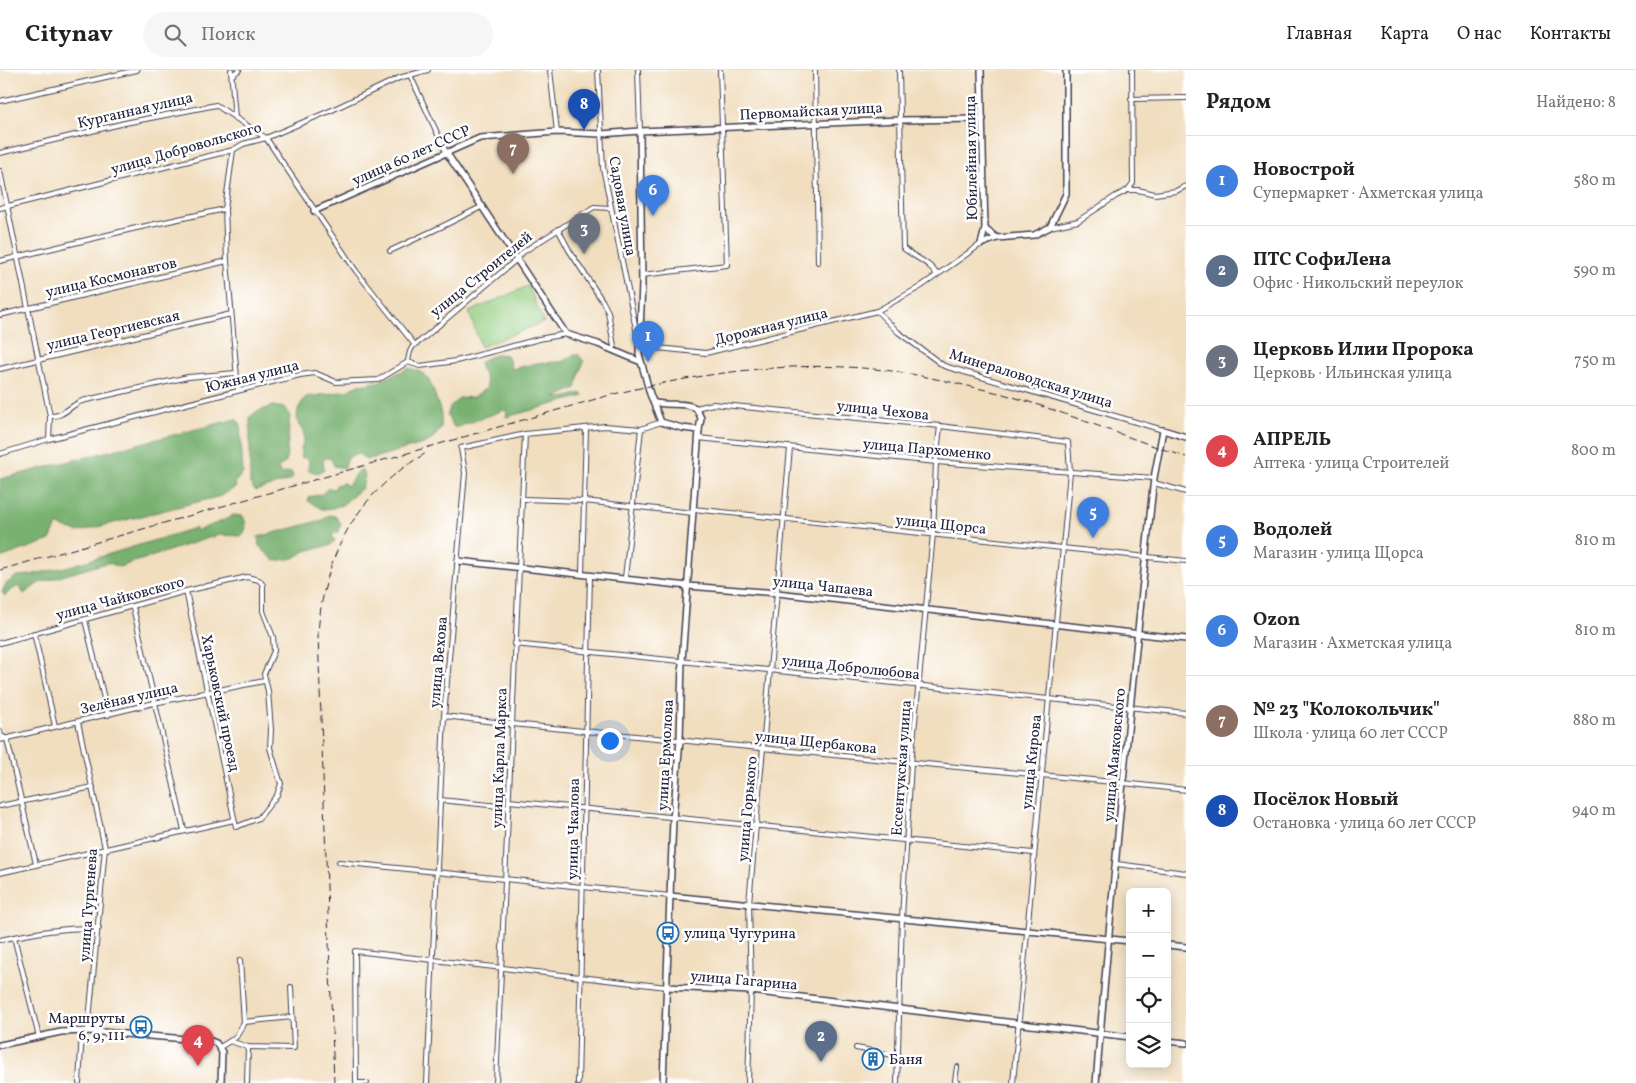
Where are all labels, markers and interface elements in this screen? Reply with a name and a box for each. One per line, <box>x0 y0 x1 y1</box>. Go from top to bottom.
search box <box>143 12 493 57</box>
text: Citynav <box>25 18 113 52</box>
icon: search <box>161 21 189 49</box>
text: Поиск <box>201 22 255 48</box>
text: Главная <box>1286 22 1352 47</box>
text: Карта <box>1380 22 1429 47</box>
text: О нас <box>1457 22 1502 47</box>
text: Контакты <box>1530 22 1611 47</box>
street label: Курганная улица <box>76 88 195 135</box>
text: Рядом <box>1206 88 1271 117</box>
pin: 8 <box>568 89 600 130</box>
text: Найдено: 8 <box>1536 92 1616 114</box>
street label: Юбилейная улица <box>961 95 984 221</box>
street label: Первомайская улица <box>739 98 883 127</box>
street label: улица Добровольского <box>109 118 264 181</box>
street label: улица 60 лет СССР <box>349 121 474 192</box>
pin: 7 <box>497 133 529 174</box>
street label: Садовая улица <box>602 155 641 258</box>
text: Новострой <box>1253 157 1355 183</box>
text: 1 <box>1219 170 1225 192</box>
text: 580 m <box>1573 170 1616 192</box>
pin: 6 <box>637 175 669 216</box>
text: Супермаркет · Ахметская улица <box>1253 183 1484 205</box>
pin: 3 <box>568 213 600 254</box>
street label: улица Строителей <box>426 227 538 323</box>
text: ПТС СофиЛена <box>1253 247 1391 273</box>
street label: улица Космонавтов <box>44 253 179 304</box>
text: 2 <box>1218 260 1226 282</box>
text: 590 m <box>1573 260 1616 282</box>
text: Офис · Никольский переулок <box>1253 273 1463 295</box>
street label: Дорожная улица <box>713 303 830 352</box>
street label: улица Георгиевская <box>45 306 182 357</box>
pin: 1 <box>632 321 664 362</box>
text: Церковь Илии Пророка <box>1253 337 1474 363</box>
street label: Минераловодская улица <box>946 345 1115 414</box>
text: 3 <box>1218 350 1226 372</box>
text: 750 m <box>1574 350 1616 372</box>
street label: Южная улица <box>203 356 301 399</box>
text: Церковь · Ильинская улица <box>1253 363 1452 385</box>
street label: улица Чехова <box>836 396 930 427</box>
text: АПРЕЛЬ <box>1253 427 1331 453</box>
street label: улица Пархоменко <box>862 434 992 467</box>
text: 4 <box>1217 440 1227 462</box>
text: 800 m <box>1571 440 1616 462</box>
text: Аптека · улица Строителей <box>1253 453 1449 475</box>
pin: 5 <box>1077 497 1109 538</box>
street label: улица Щорса <box>894 510 987 541</box>
text: Водолей <box>1253 517 1332 543</box>
text: 5 <box>1218 530 1226 552</box>
text: 810 m <box>1575 530 1616 552</box>
text: Магазин · улица Щорса <box>1253 543 1424 565</box>
street label: улица Чайковского <box>54 572 187 627</box>
street label: улица Чапаева <box>771 572 874 603</box>
text: Ozon <box>1253 607 1300 633</box>
street label: улица Вехова <box>425 615 454 709</box>
text: 6 <box>1218 620 1226 642</box>
text: 810 m <box>1575 620 1616 642</box>
street label: Харьковский проезд <box>195 633 244 774</box>
text: Магазин · Ахметская улица <box>1253 633 1452 655</box>
street label: улица Добролюбова <box>781 651 921 686</box>
street label: Зелёная улица <box>78 678 180 721</box>
street label: улица Карла Маркса <box>488 687 513 829</box>
street label: улица Маяковского <box>1099 687 1132 823</box>
text: № 23 "Колокольчик" <box>1253 697 1440 723</box>
street label: улица Ермолова <box>653 699 680 811</box>
street label: Ессентукская улица <box>887 699 918 837</box>
text: 7 <box>1218 710 1226 732</box>
text: 880 m <box>1573 710 1616 732</box>
street label: улица Кирова <box>1017 713 1048 811</box>
text: Школа · улица 60 лет СССР <box>1253 723 1448 745</box>
street label: улица Щербакова <box>754 727 878 760</box>
your location <box>597 728 623 754</box>
street label: улица Горького <box>733 755 764 863</box>
street label: улица Чкалова <box>563 778 586 880</box>
text: Посёлок Новый <box>1253 787 1399 813</box>
text: 8 <box>1218 800 1226 822</box>
text: 940 m <box>1572 800 1616 822</box>
text: Остановка · улица 60 лет СССР <box>1253 813 1476 835</box>
street label: улица Тургенева <box>75 848 104 963</box>
map controls <box>1126 888 1171 1068</box>
button: + <box>1126 888 1171 933</box>
bus stop icon: улица Чугурина <box>656 921 680 945</box>
place label: улица Чугурина <box>684 924 796 945</box>
button: − <box>1126 933 1171 978</box>
street label: улица Гагарина <box>689 966 798 997</box>
button: locate <box>1126 978 1171 1023</box>
place label: Маршруты 6, 9, 111 <box>48 1009 125 1047</box>
bus stop icon: Маршруты 6, 9, 111 <box>129 1015 153 1039</box>
pin: 2 <box>805 1021 837 1062</box>
button: layers <box>1126 1023 1171 1068</box>
pin: 4 <box>182 1025 214 1066</box>
building icon: Баня <box>861 1047 885 1071</box>
place label: Баня <box>889 1050 923 1071</box>

